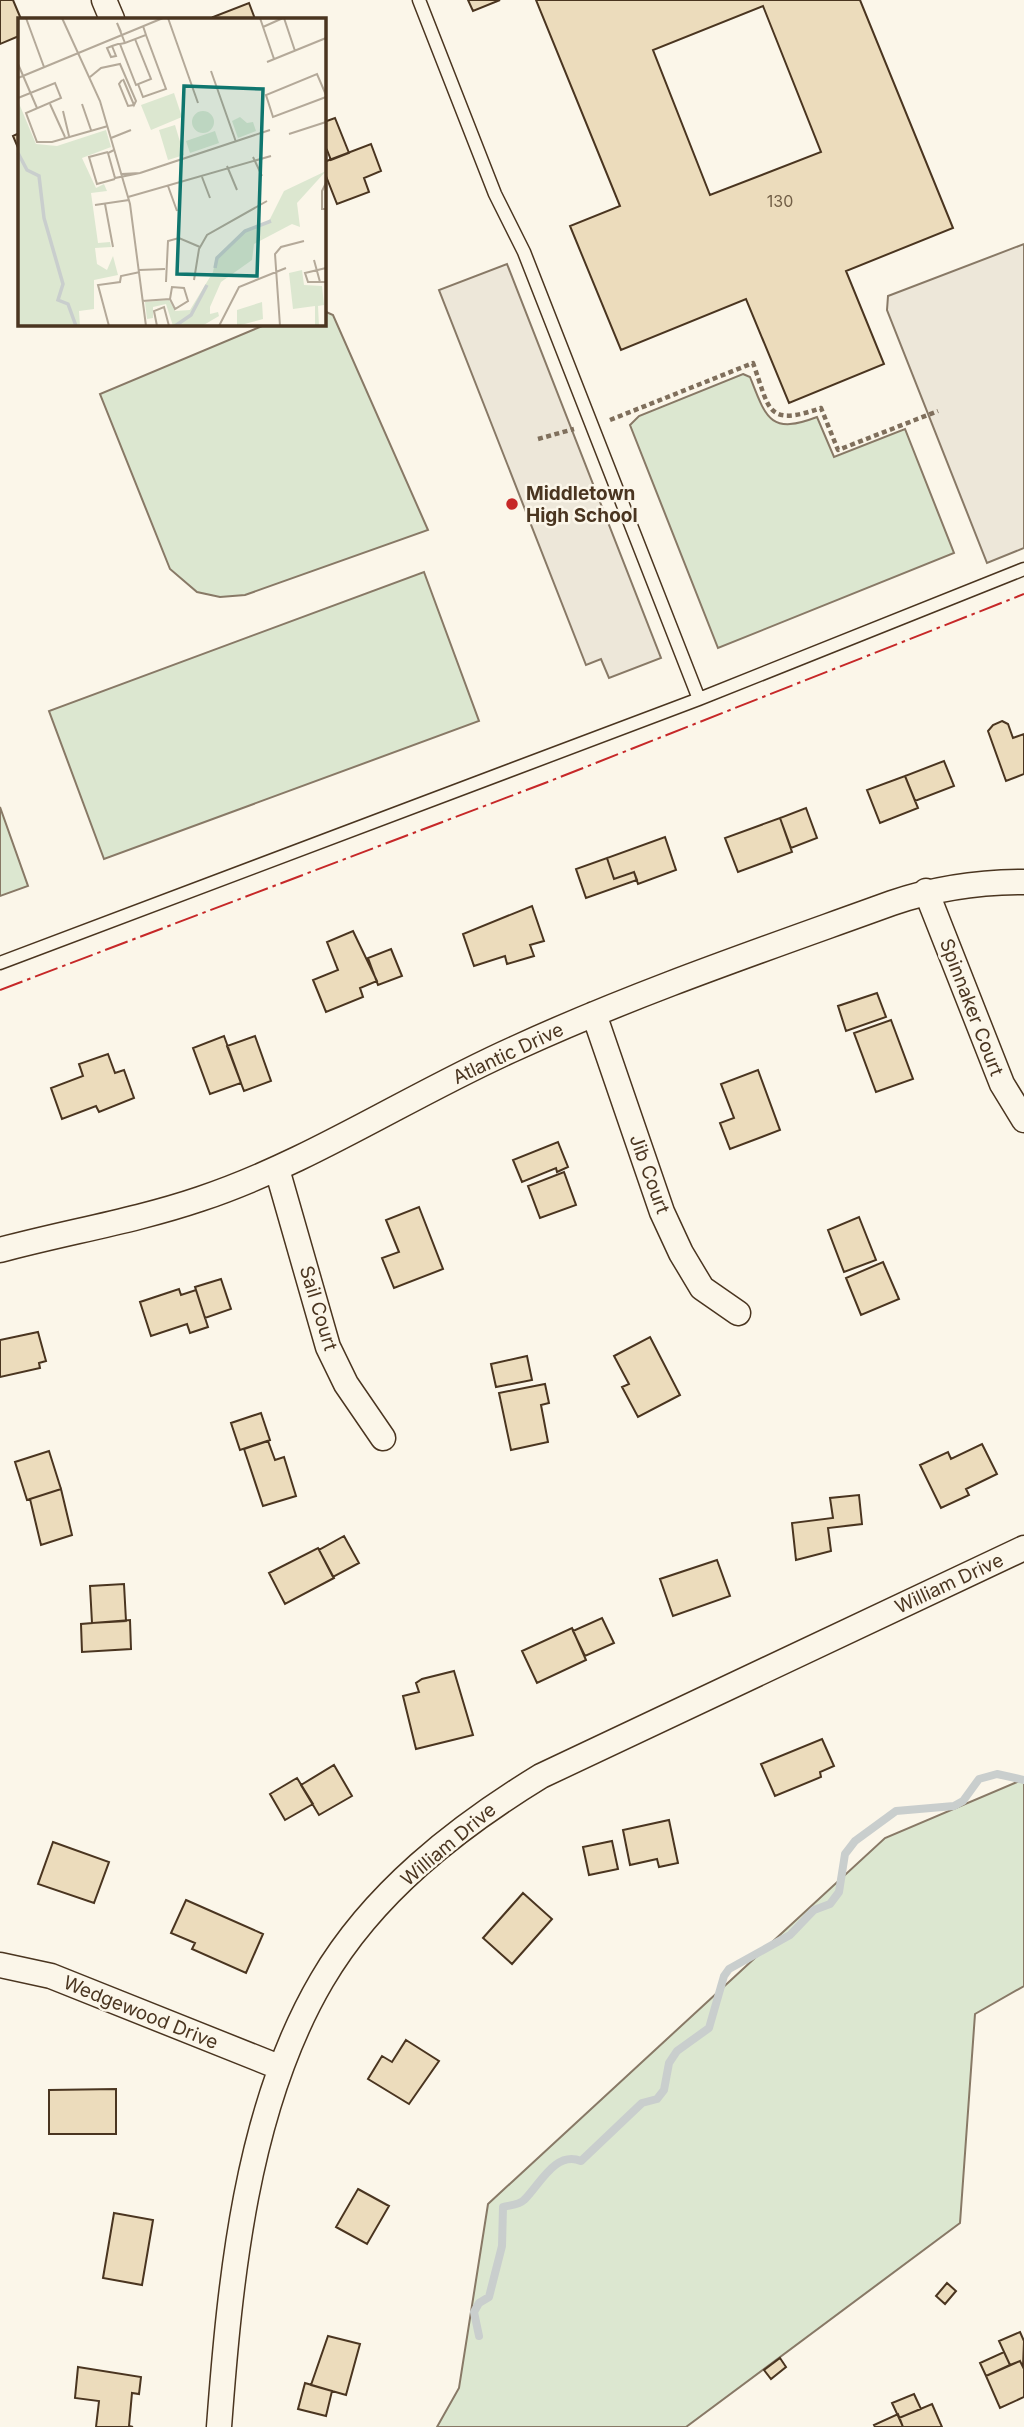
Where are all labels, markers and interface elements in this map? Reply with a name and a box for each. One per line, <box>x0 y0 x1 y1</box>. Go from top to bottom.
inset map <box>18 18 326 326</box>
house number: 130 <box>767 191 793 211</box>
place label: Middletown High School <box>526 482 638 527</box>
marker: Middletown High School <box>504 496 520 512</box>
street label: Spinnaker Court <box>935 935 1008 1079</box>
street label: Atlantic Drive <box>449 1018 567 1089</box>
street label: Jib Court <box>625 1131 674 1217</box>
street label: Sail Court <box>295 1263 342 1353</box>
street label: William Drive <box>891 1548 1007 1619</box>
street label: William Drive <box>396 1798 501 1891</box>
street label: Wedgewood Drive <box>60 1971 222 2054</box>

